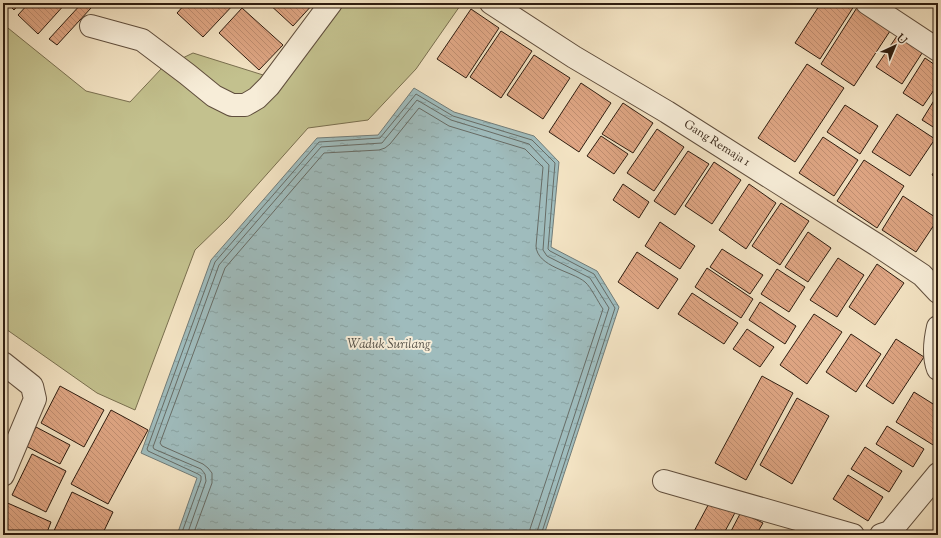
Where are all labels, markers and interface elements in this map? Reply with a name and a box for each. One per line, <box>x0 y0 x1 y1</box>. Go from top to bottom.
north arrow <box>875 26 915 66</box>
text: U <box>892 30 910 48</box>
street label: Gang Remaja 1 <box>680 116 754 171</box>
water label: Waduk Surilang <box>347 336 431 354</box>

